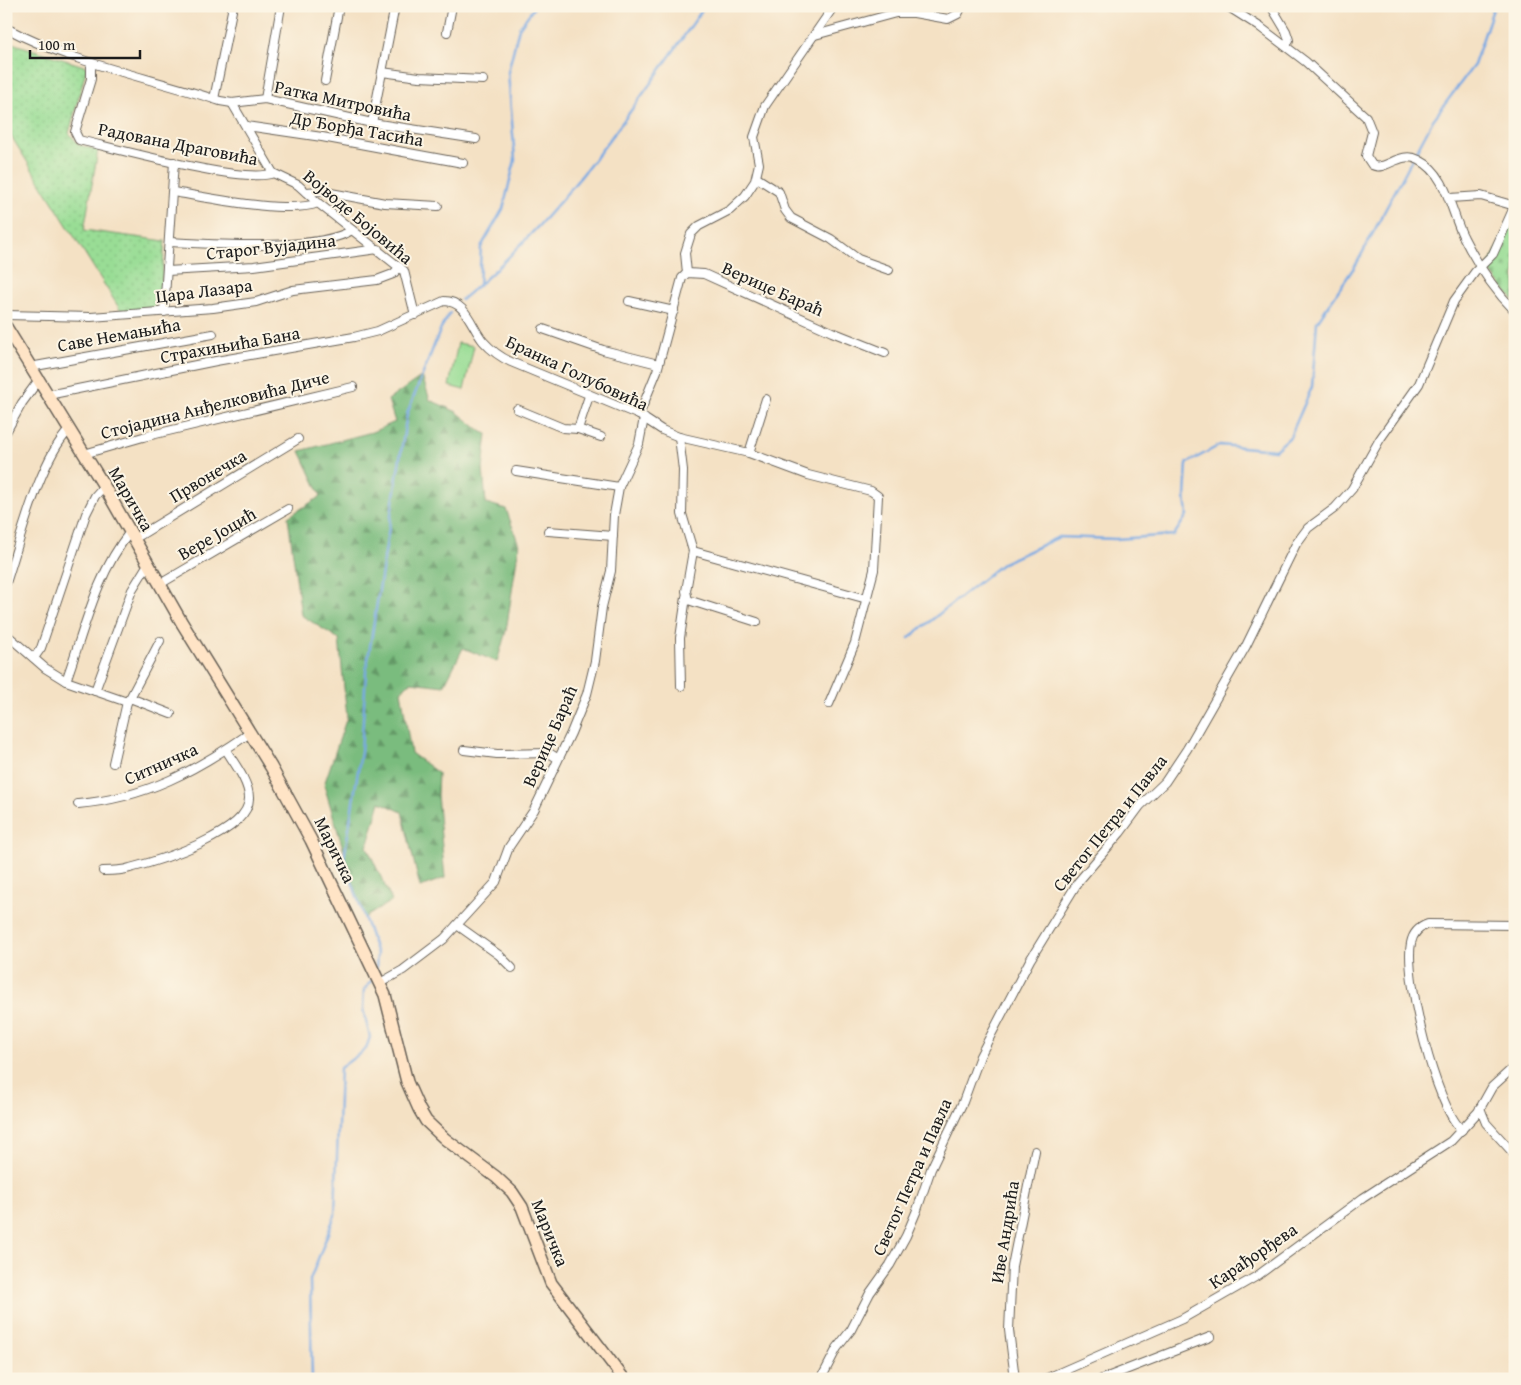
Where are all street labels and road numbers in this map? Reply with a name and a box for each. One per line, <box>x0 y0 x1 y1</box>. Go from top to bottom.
street label: Ратка Митровића <box>272 73 415 128</box>
street label: Др Ђорђа Тасића <box>288 103 426 154</box>
street label: Радована Драговића <box>96 115 261 172</box>
street label: Војводе Бојовића <box>298 163 419 271</box>
street label: Старог Вујадина <box>205 226 337 267</box>
street label: Верице Бараћ <box>718 254 828 323</box>
street label: Цара Лазара <box>154 271 254 310</box>
street label: Саве Немањића <box>55 310 183 359</box>
street label: Страхињића Бана <box>158 319 302 370</box>
street label: Бранка Голубовића <box>502 328 653 418</box>
street label: Стојадина Анђелковића Диче <box>98 363 332 446</box>
street label: Првонечка <box>164 442 252 509</box>
street label: Маричка <box>102 461 161 537</box>
street label: Вере Јоцић <box>172 500 261 567</box>
street label: Верице Бараћ <box>515 681 584 791</box>
street label: Ситничка <box>120 735 202 792</box>
street label: Светог Петра и Павла <box>1046 748 1174 897</box>
street label: Маричка <box>308 812 363 888</box>
street label: Светог Петра и Павла <box>865 1093 959 1260</box>
street label: Иве Андрића <box>983 1178 1026 1285</box>
street label: Маричка <box>525 1195 576 1271</box>
street label: Карађорђева <box>1203 1216 1303 1295</box>

